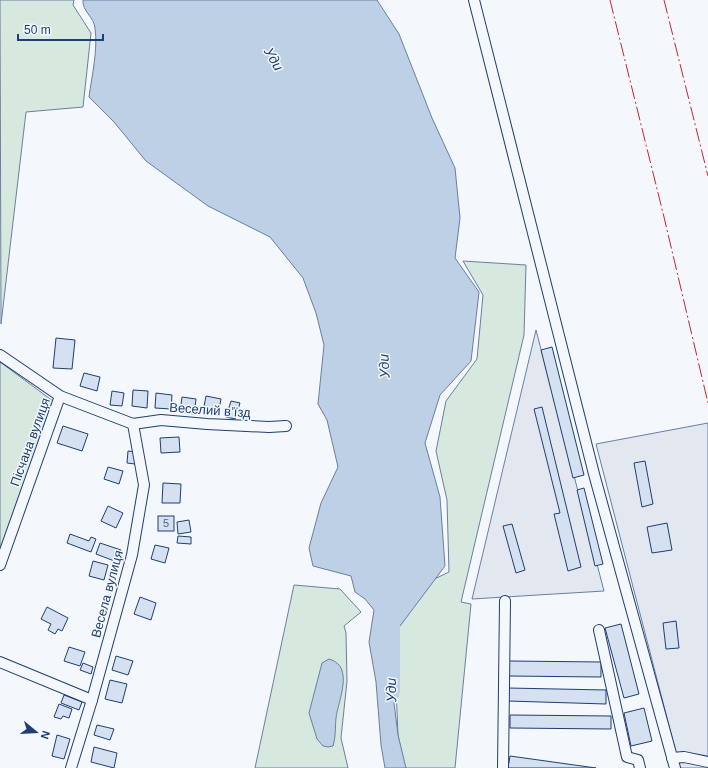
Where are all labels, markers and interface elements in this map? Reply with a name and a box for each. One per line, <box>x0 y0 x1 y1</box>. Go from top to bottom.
scale bar <box>18 16 103 42</box>
text: 50 m <box>24 23 51 37</box>
water label: Уди <box>260 44 287 74</box>
water label: Уди <box>376 353 392 379</box>
street label: Пісчана вулиця <box>7 396 53 488</box>
street label: Веселий в’їзд <box>169 400 252 420</box>
house number: 5 <box>163 517 169 529</box>
street label: Весела вулиця <box>88 549 126 639</box>
water label: Уди <box>383 677 399 703</box>
north arrow <box>16 712 56 752</box>
text: N <box>39 729 52 741</box>

